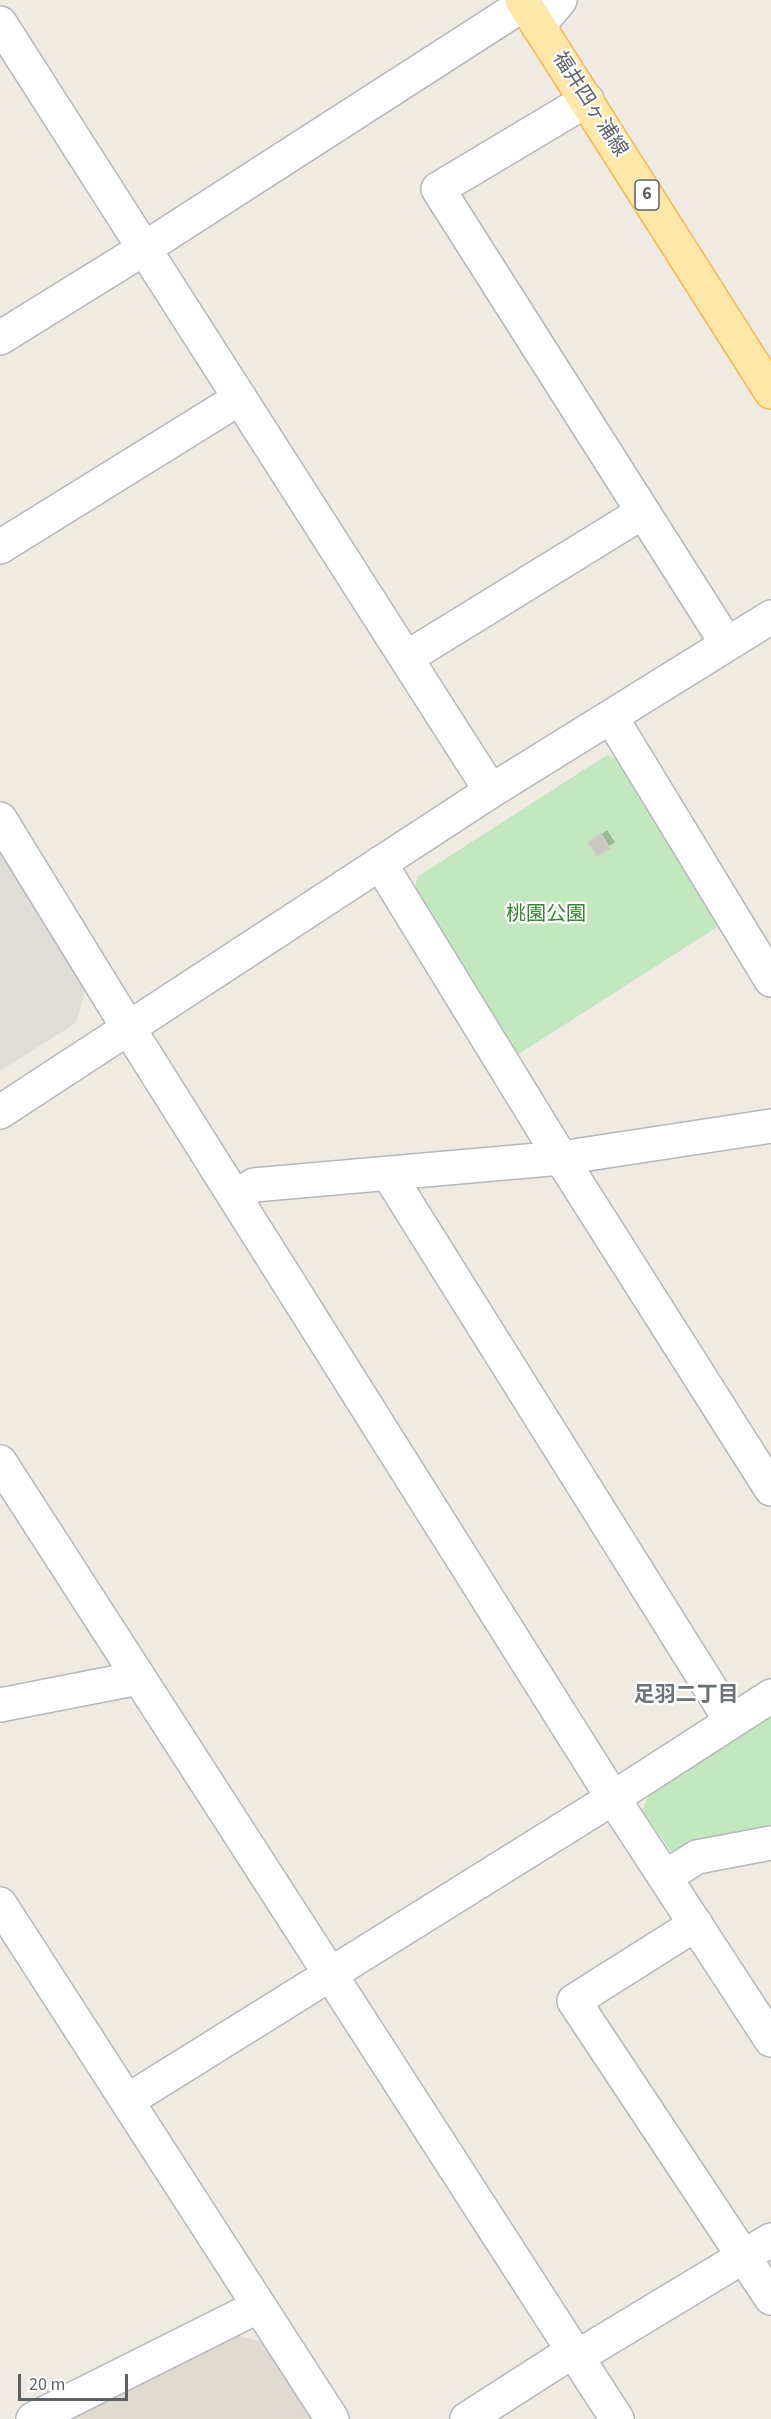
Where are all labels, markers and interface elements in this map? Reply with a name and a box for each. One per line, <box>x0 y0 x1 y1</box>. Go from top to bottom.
street label: 福井四ヶ浦線 <box>546 48 632 162</box>
road number: 6 <box>635 180 659 210</box>
park label: 桃園公園 <box>506 904 586 928</box>
district label: 足羽二丁目 <box>634 1683 738 1709</box>
scale bar <box>21 2362 130 2400</box>
text: 20 m <box>29 2372 65 2397</box>

